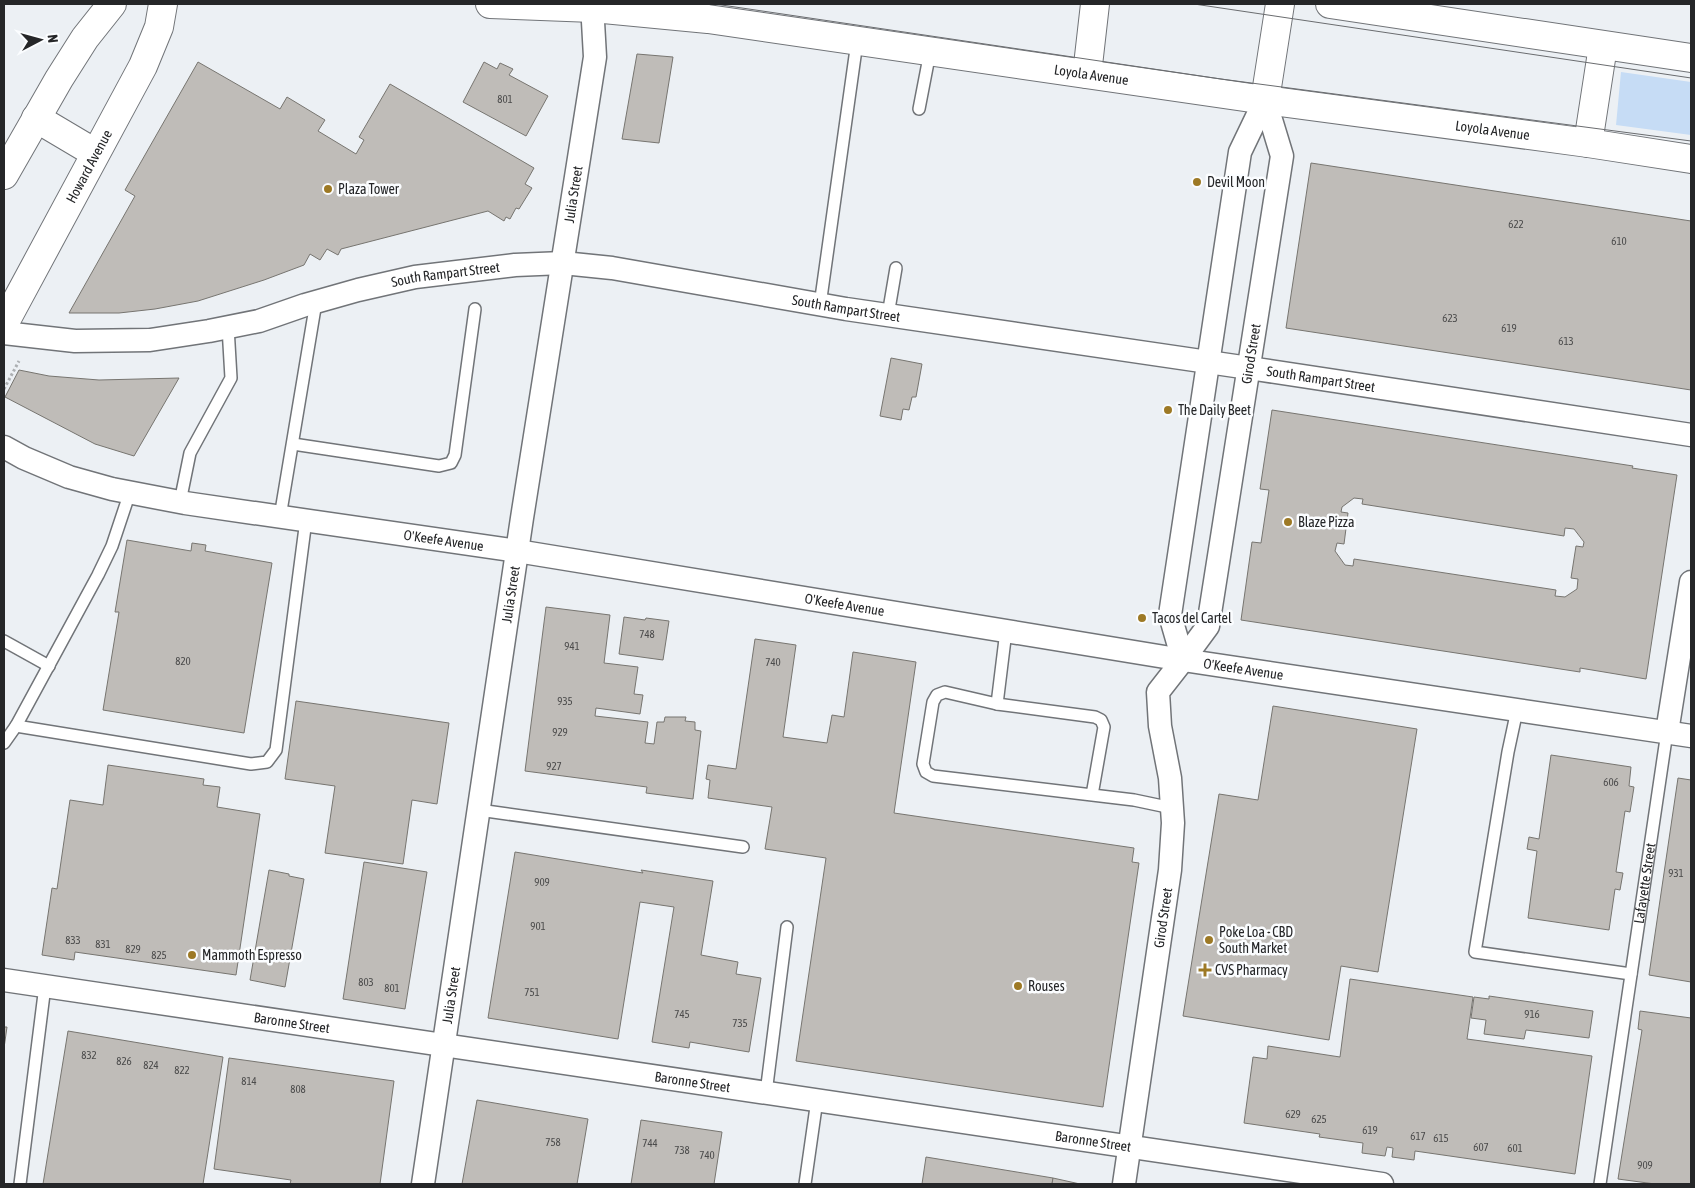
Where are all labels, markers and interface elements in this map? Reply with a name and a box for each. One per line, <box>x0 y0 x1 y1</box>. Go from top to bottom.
north arrow <box>15 15 65 65</box>
text: N <box>45 34 61 44</box>
street label: Loyola Avenue <box>1053 61 1130 88</box>
house number: 801 <box>497 93 513 105</box>
street label: Loyola Avenue <box>1454 117 1531 143</box>
street label: Howard Avenue <box>63 127 115 206</box>
street label: Julia Street <box>561 165 586 224</box>
place label: Devil Moon <box>1207 174 1265 190</box>
marker: Devil Moon <box>1191 176 1203 188</box>
place label: Plaza Tower <box>338 181 400 197</box>
marker: Plaza Tower <box>322 183 334 195</box>
house number: 622 <box>1508 218 1524 230</box>
house number: 610 <box>1611 235 1627 247</box>
street label: South Rampart Street <box>390 259 501 290</box>
street label: South Rampart Street <box>791 292 901 325</box>
house number: 623 <box>1442 312 1458 324</box>
street label: Girod Street <box>1238 322 1263 385</box>
house number: 619 <box>1501 322 1517 334</box>
house number: 613 <box>1558 335 1574 347</box>
street label: South Rampart Street <box>1266 363 1376 395</box>
place label: The Daily Beet <box>1178 402 1251 418</box>
marker: The Daily Beet <box>1162 404 1174 416</box>
place label: Blaze Pizza <box>1298 514 1354 530</box>
marker: Blaze Pizza <box>1282 516 1294 528</box>
street label: O'Keefe Avenue <box>403 527 485 554</box>
street label: Julia Street <box>498 565 523 624</box>
street label: O'Keefe Avenue <box>803 590 886 619</box>
place label: Tacos del Cartel <box>1152 610 1232 626</box>
marker: Tacos del Cartel <box>1136 612 1148 624</box>
house number: 748 <box>639 628 655 640</box>
house number: 941 <box>564 640 580 652</box>
house number: 820 <box>175 655 191 667</box>
street label: O'Keefe Avenue <box>1202 655 1284 683</box>
house number: 740 <box>765 656 781 668</box>
house number: 935 <box>557 695 573 707</box>
house number: 929 <box>552 726 568 738</box>
house number: 927 <box>546 760 562 772</box>
house number: 606 <box>1603 776 1619 788</box>
street label: Lafayette Street <box>1631 842 1658 925</box>
house number: 931 <box>1668 867 1684 879</box>
house number: 909 <box>534 876 550 888</box>
street label: Girod Street <box>1151 887 1175 949</box>
house number: 901 <box>530 920 546 932</box>
place label: Poke Loa - CBD South Market <box>1219 924 1293 956</box>
house number: 833 <box>65 934 81 946</box>
marker: Poke Loa - CBD South Market <box>1203 934 1215 946</box>
house number: 831 <box>95 938 111 950</box>
house number: 829 <box>125 943 141 955</box>
place label: Mammoth Espresso <box>202 947 302 963</box>
house number: 825 <box>151 949 167 961</box>
marker: Mammoth Espresso <box>186 949 198 961</box>
place label: CVS Pharmacy <box>1215 962 1288 978</box>
marker: CVS Pharmacy <box>1199 964 1211 976</box>
street label: Julia Street <box>439 966 463 1025</box>
house number: 803 <box>358 976 374 988</box>
place label: Rouses <box>1028 978 1065 994</box>
marker: Rouses <box>1012 980 1024 992</box>
house number: 801 <box>384 982 400 994</box>
house number: 751 <box>524 986 540 998</box>
house number: 745 <box>674 1008 690 1020</box>
house number: 916 <box>1524 1008 1540 1020</box>
street label: Baronne Street <box>253 1009 331 1036</box>
house number: 735 <box>732 1017 748 1029</box>
house number: 832 <box>81 1049 97 1061</box>
house number: 826 <box>116 1055 132 1067</box>
house number: 824 <box>143 1059 159 1071</box>
house number: 822 <box>174 1064 190 1076</box>
street label: Baronne Street <box>653 1068 732 1095</box>
house number: 814 <box>241 1075 257 1087</box>
house number: 808 <box>290 1083 306 1095</box>
house number: 629 <box>1285 1108 1301 1120</box>
house number: 625 <box>1311 1113 1327 1125</box>
house number: 619 <box>1362 1124 1378 1136</box>
street label: Baronne Street <box>1054 1128 1132 1155</box>
house number: 617 <box>1410 1130 1426 1142</box>
house number: 615 <box>1433 1132 1449 1144</box>
house number: 758 <box>545 1136 561 1148</box>
house number: 744 <box>642 1137 658 1149</box>
house number: 607 <box>1473 1141 1489 1153</box>
house number: 601 <box>1507 1142 1523 1154</box>
house number: 738 <box>674 1144 690 1156</box>
house number: 740 <box>699 1149 715 1161</box>
house number: 909 <box>1637 1159 1653 1171</box>

